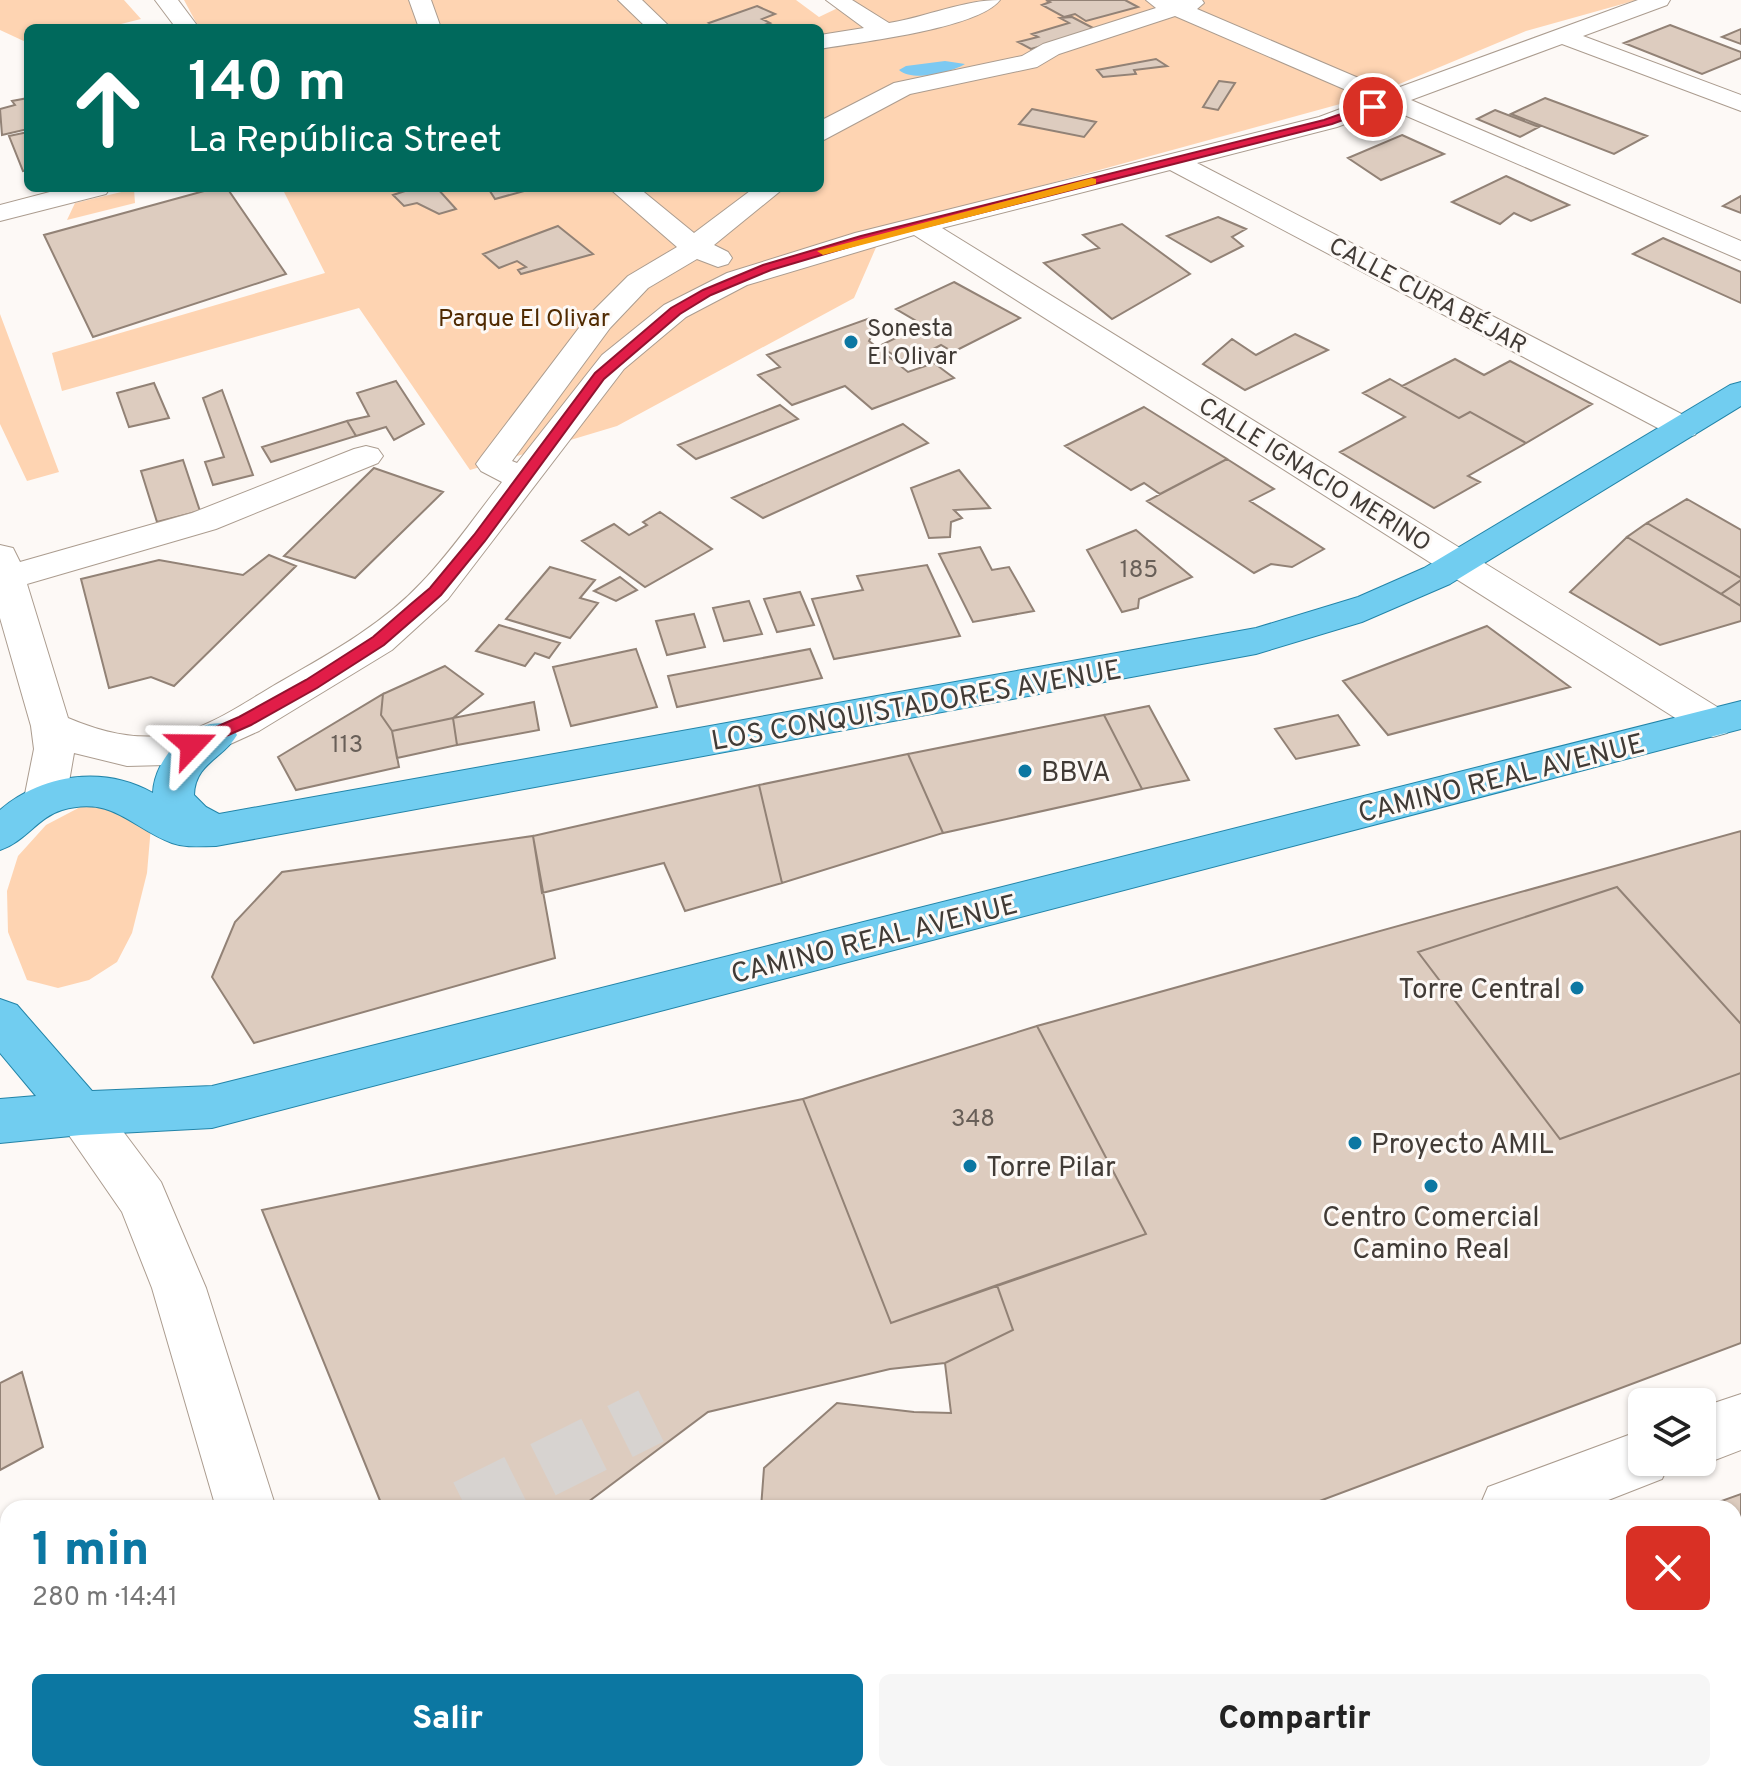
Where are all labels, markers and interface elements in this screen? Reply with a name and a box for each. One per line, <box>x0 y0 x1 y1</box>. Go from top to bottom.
text: 140 m <box>188 50 346 120</box>
icon: ahead <box>56 56 160 160</box>
pin <box>1339 73 1407 141</box>
icon: arrive <box>1351 85 1395 129</box>
text: La República Street <box>188 119 502 165</box>
street label: CALLE CURA BÉJAR <box>1323 230 1532 362</box>
park label: Parque El Olivar <box>438 305 610 335</box>
place label: Sonesta El Olivar <box>867 315 957 373</box>
marker: Sonesta El Olivar <box>842 333 860 351</box>
street label: CALLE IGNACIO MERINO <box>1192 392 1436 560</box>
house number: 185 <box>1120 556 1158 586</box>
street label: LOS CONQUISTADORES AVENUE <box>709 653 1125 761</box>
position arrow <box>150 703 234 787</box>
street label: CAMINO REAL AVENUE <box>1355 727 1649 833</box>
house number: 113 <box>331 731 363 761</box>
place label: BBVA <box>1041 756 1111 792</box>
marker: BBVA <box>1016 762 1034 780</box>
street label: CAMINO REAL AVENUE <box>728 888 1022 994</box>
place label: Torre Central <box>1398 973 1561 1009</box>
marker: Torre Central <box>1568 979 1586 997</box>
house number: 348 <box>951 1105 995 1135</box>
place label: Proyecto AMIL <box>1371 1128 1554 1164</box>
marker: Proyecto AMIL <box>1346 1134 1364 1152</box>
place label: Torre Pilar <box>986 1151 1116 1187</box>
marker: Torre Pilar <box>961 1157 979 1175</box>
marker: Centro Comercial Camino Real <box>1422 1177 1440 1195</box>
place label: Centro Comercial Camino Real <box>1322 1201 1540 1269</box>
map controls <box>1628 1388 1716 1476</box>
button: layers <box>1628 1388 1716 1476</box>
text: 1 min <box>32 1522 149 1582</box>
button: close <box>1626 1526 1710 1610</box>
text: 280 m · 14:41 <box>32 1582 178 1615</box>
button: Salir <box>32 1674 863 1766</box>
button: Compartir <box>879 1674 1710 1766</box>

